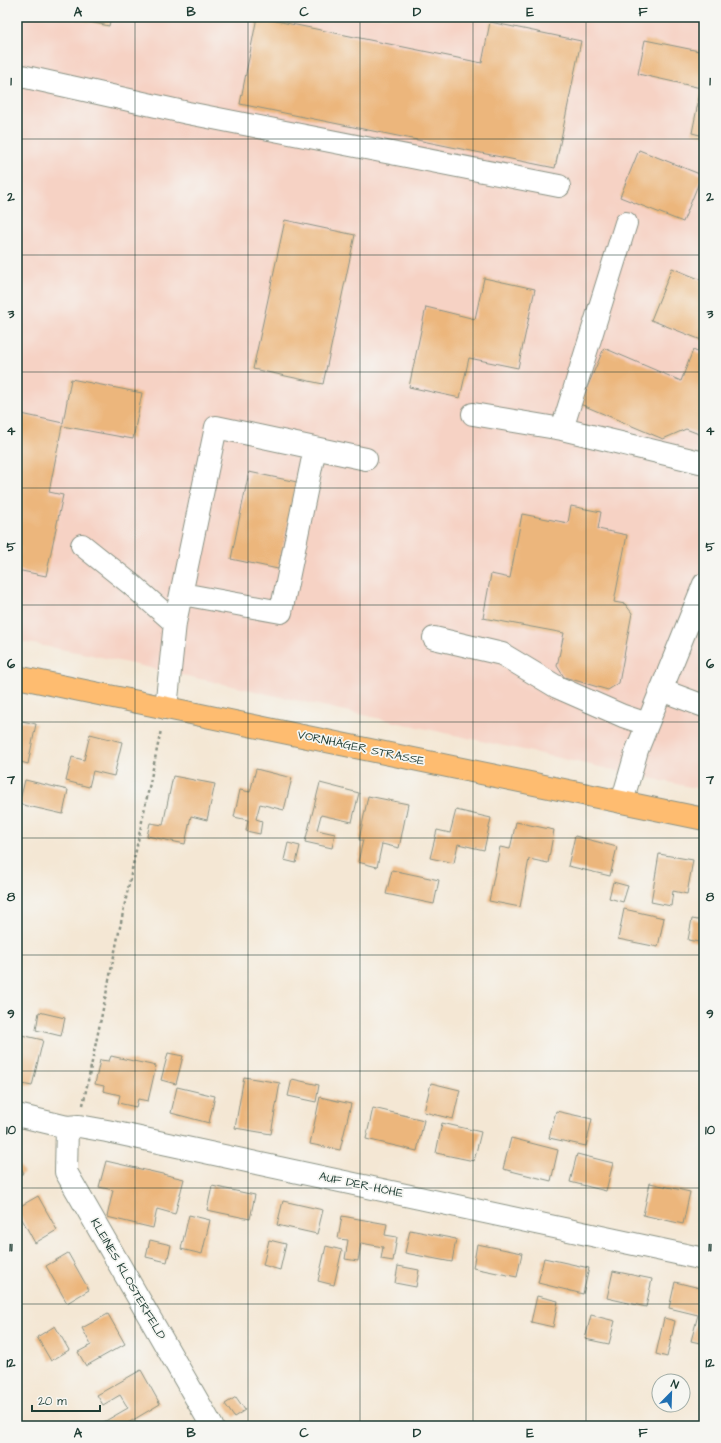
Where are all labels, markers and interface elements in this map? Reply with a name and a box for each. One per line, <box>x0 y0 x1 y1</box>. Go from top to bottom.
text: A <box>74 3 83 21</box>
text: B <box>186 3 196 21</box>
text: C <box>299 3 309 21</box>
text: D <box>413 3 422 21</box>
text: E <box>526 3 534 21</box>
text: F <box>638 3 648 21</box>
text: 1 <box>10 72 12 90</box>
text: 1 <box>709 72 711 90</box>
text: 2 <box>6 188 15 206</box>
text: 2 <box>705 188 714 206</box>
text: 3 <box>7 305 15 323</box>
text: 3 <box>706 305 714 323</box>
text: 4 <box>7 422 16 440</box>
text: 4 <box>706 422 715 440</box>
text: 5 <box>6 538 16 556</box>
text: 5 <box>705 538 715 556</box>
text: 6 <box>7 655 16 673</box>
text: 6 <box>706 655 715 673</box>
street label: VORNHÄGER STRASSE <box>296 726 426 770</box>
text: 7 <box>6 771 16 789</box>
text: 7 <box>705 771 715 789</box>
text: 8 <box>7 888 16 906</box>
text: 8 <box>706 888 715 906</box>
text: 9 <box>7 1005 15 1023</box>
text: 9 <box>706 1005 714 1023</box>
text: 10 <box>6 1121 17 1139</box>
text: 10 <box>705 1121 716 1139</box>
street label: AUF DER HÖHE <box>317 1168 405 1202</box>
street label: KLEINES KLOSTERFELD <box>86 1215 170 1343</box>
text: 11 <box>9 1238 13 1256</box>
text: 11 <box>708 1238 712 1256</box>
text: 12 <box>6 1354 16 1372</box>
text: 12 <box>705 1354 715 1372</box>
north arrow <box>651 1373 691 1413</box>
text: N <box>669 1376 681 1393</box>
scale bar <box>32 1387 100 1413</box>
text: 20 m <box>38 1393 67 1410</box>
text: A <box>74 1424 83 1442</box>
text: B <box>186 1424 196 1442</box>
text: C <box>299 1424 309 1442</box>
text: D <box>413 1424 422 1442</box>
text: E <box>526 1424 534 1442</box>
text: F <box>638 1424 648 1442</box>

